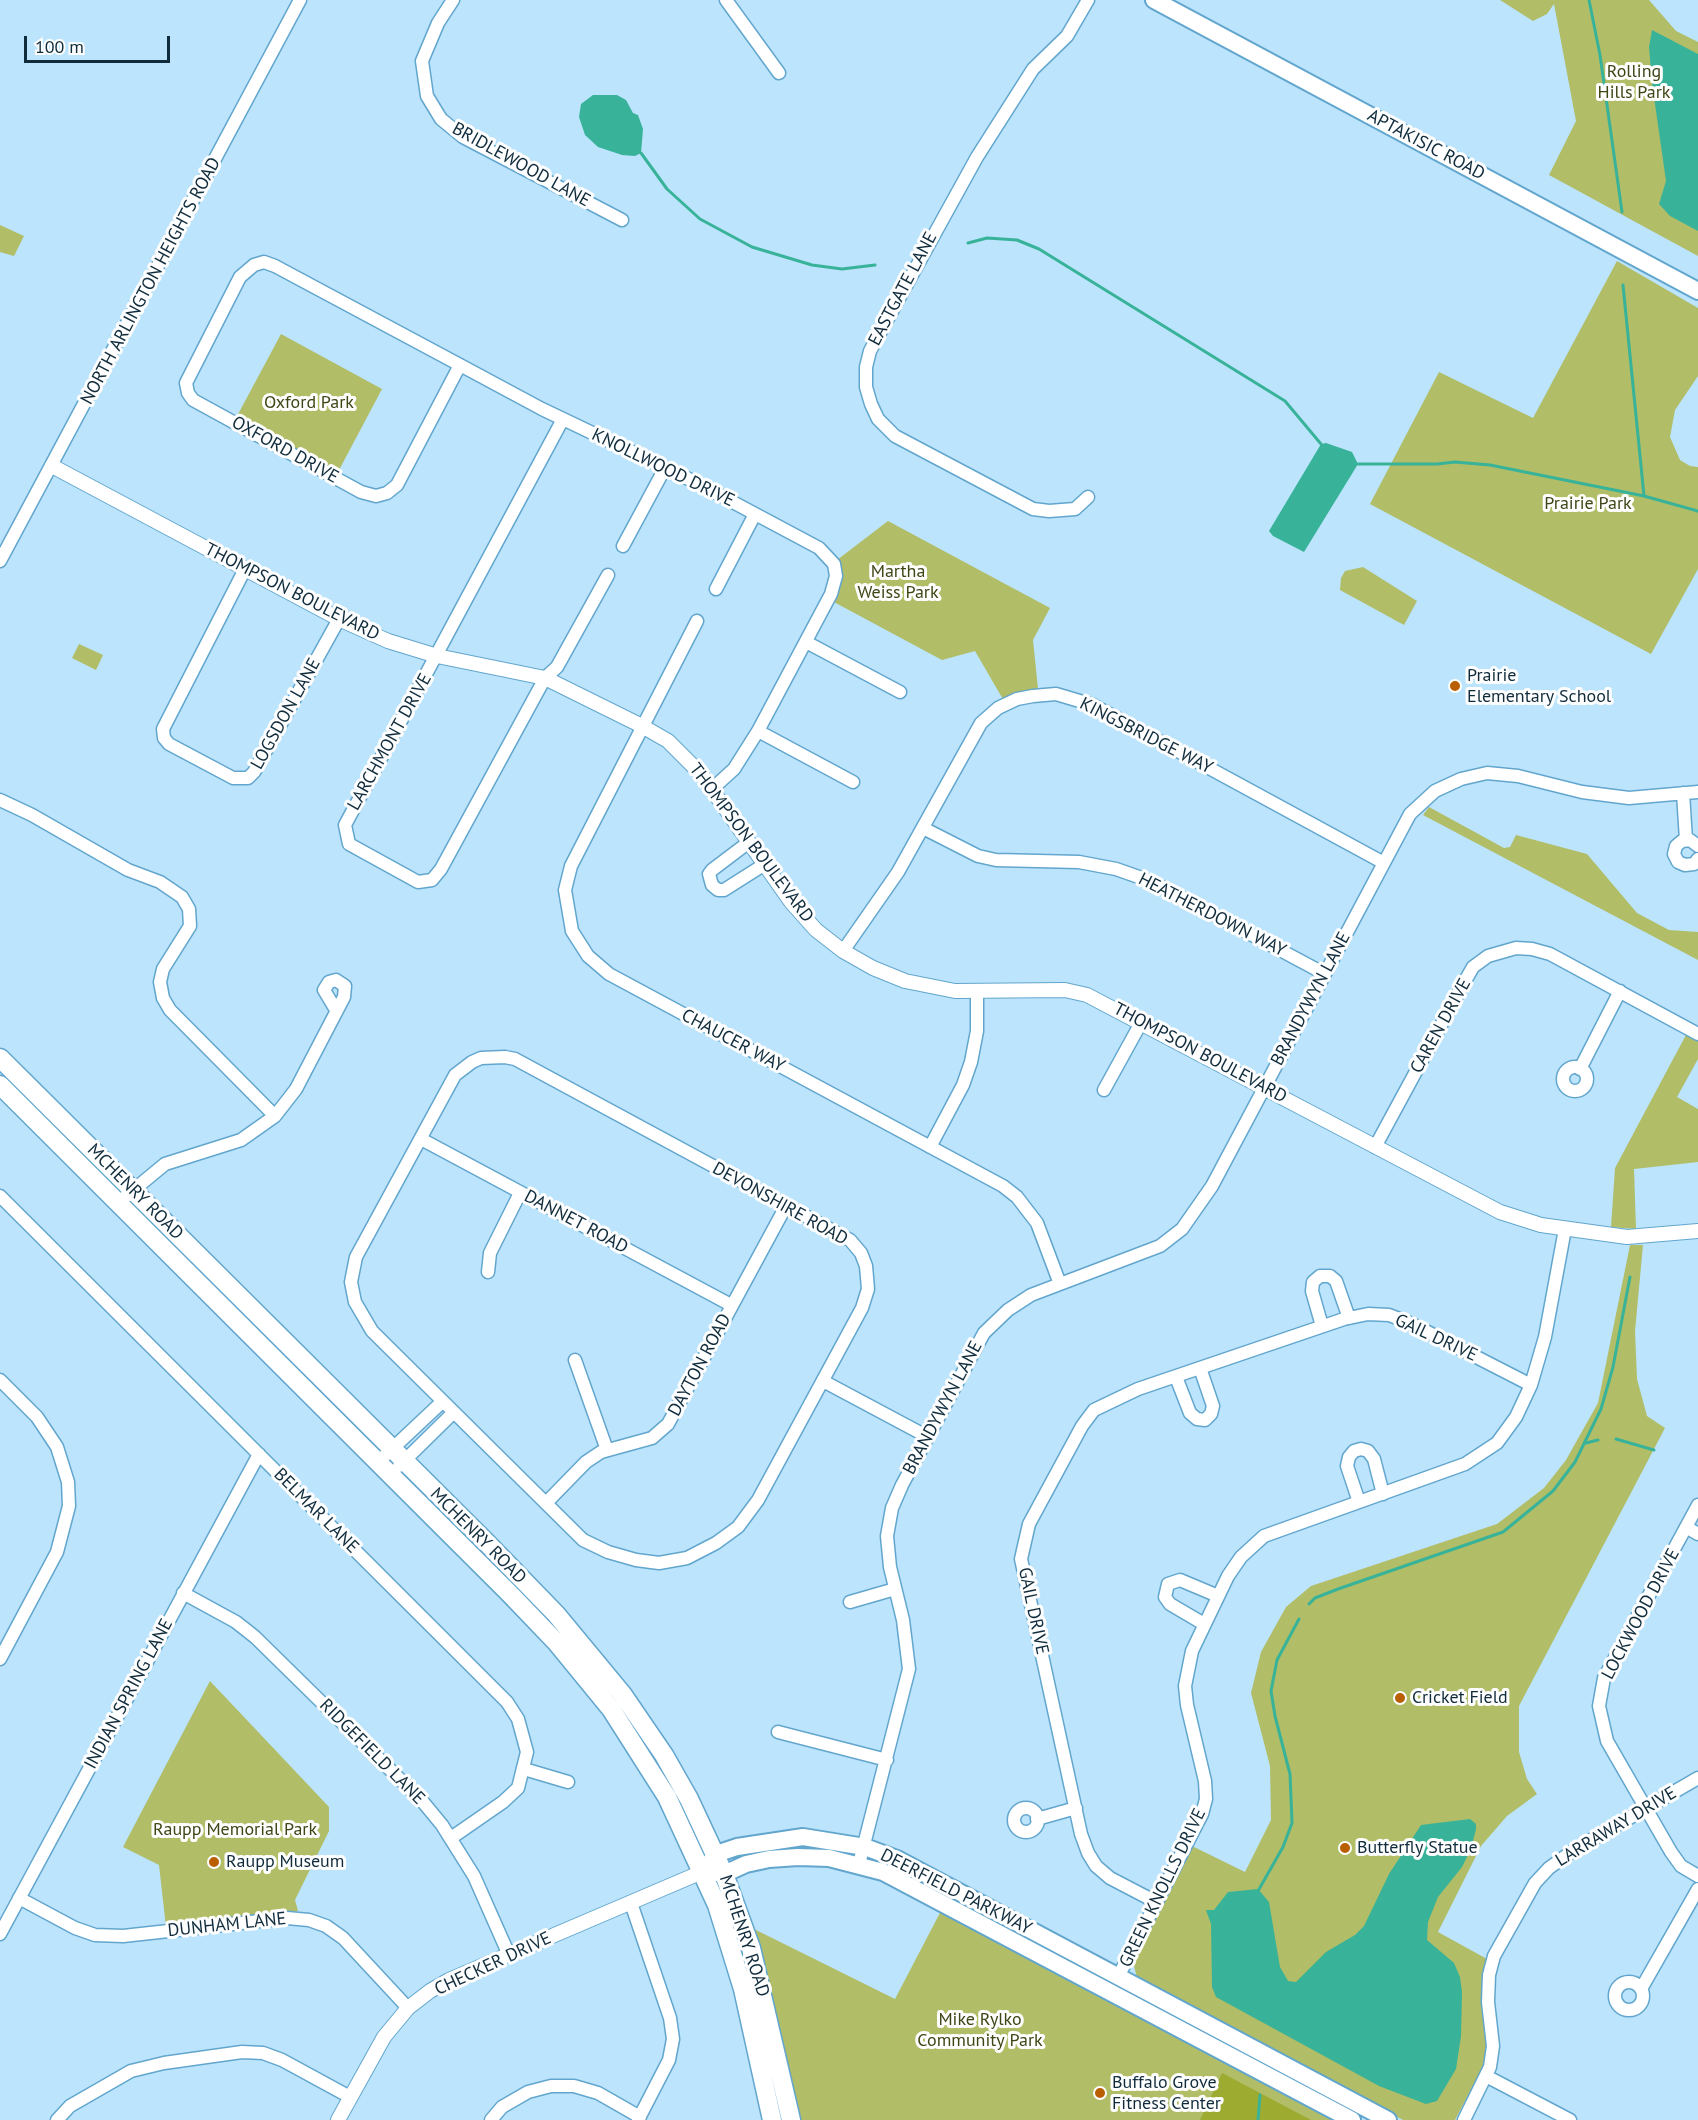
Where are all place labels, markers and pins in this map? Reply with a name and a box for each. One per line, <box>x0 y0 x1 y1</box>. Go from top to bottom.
place label: Prairie Elementary School <box>1467 665 1611 708</box>
marker: Prairie Elementary School <box>1448 679 1462 693</box>
place label: Cricket Field <box>1412 1687 1508 1709</box>
marker: Cricket Field <box>1393 1691 1407 1705</box>
place label: Butterfly Statue <box>1357 1837 1478 1859</box>
marker: Butterfly Statue <box>1338 1841 1352 1855</box>
place label: Raupp Museum <box>226 1851 344 1873</box>
marker: Raupp Museum <box>207 1855 221 1869</box>
place label: Buffalo Grove Fitness Center <box>1112 2072 1221 2114</box>
marker: Buffalo Grove Fitness Center <box>1093 2086 1107 2100</box>

